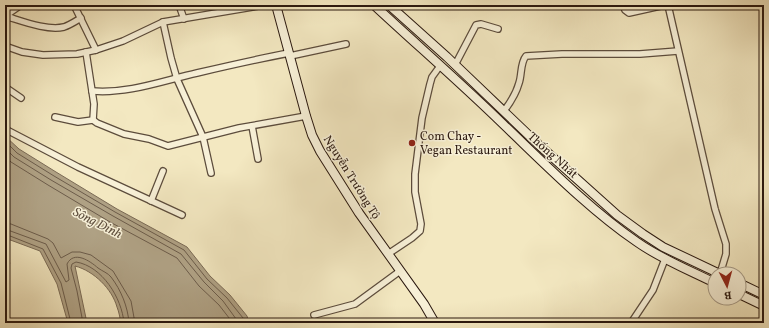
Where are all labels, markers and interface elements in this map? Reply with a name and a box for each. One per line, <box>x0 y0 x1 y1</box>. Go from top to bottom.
place label: Com Chay - Vegan Restaurant <box>420 129 513 159</box>
street label: Thống Nhất <box>524 129 581 182</box>
street label: Nguyễn Trường Tộ <box>319 133 383 222</box>
marker: Com Chay - Vegan Restaurant <box>407 138 417 148</box>
water label: Sông Dinh <box>70 204 125 244</box>
north arrow <box>707 266 747 306</box>
text: B <box>723 287 732 302</box>

